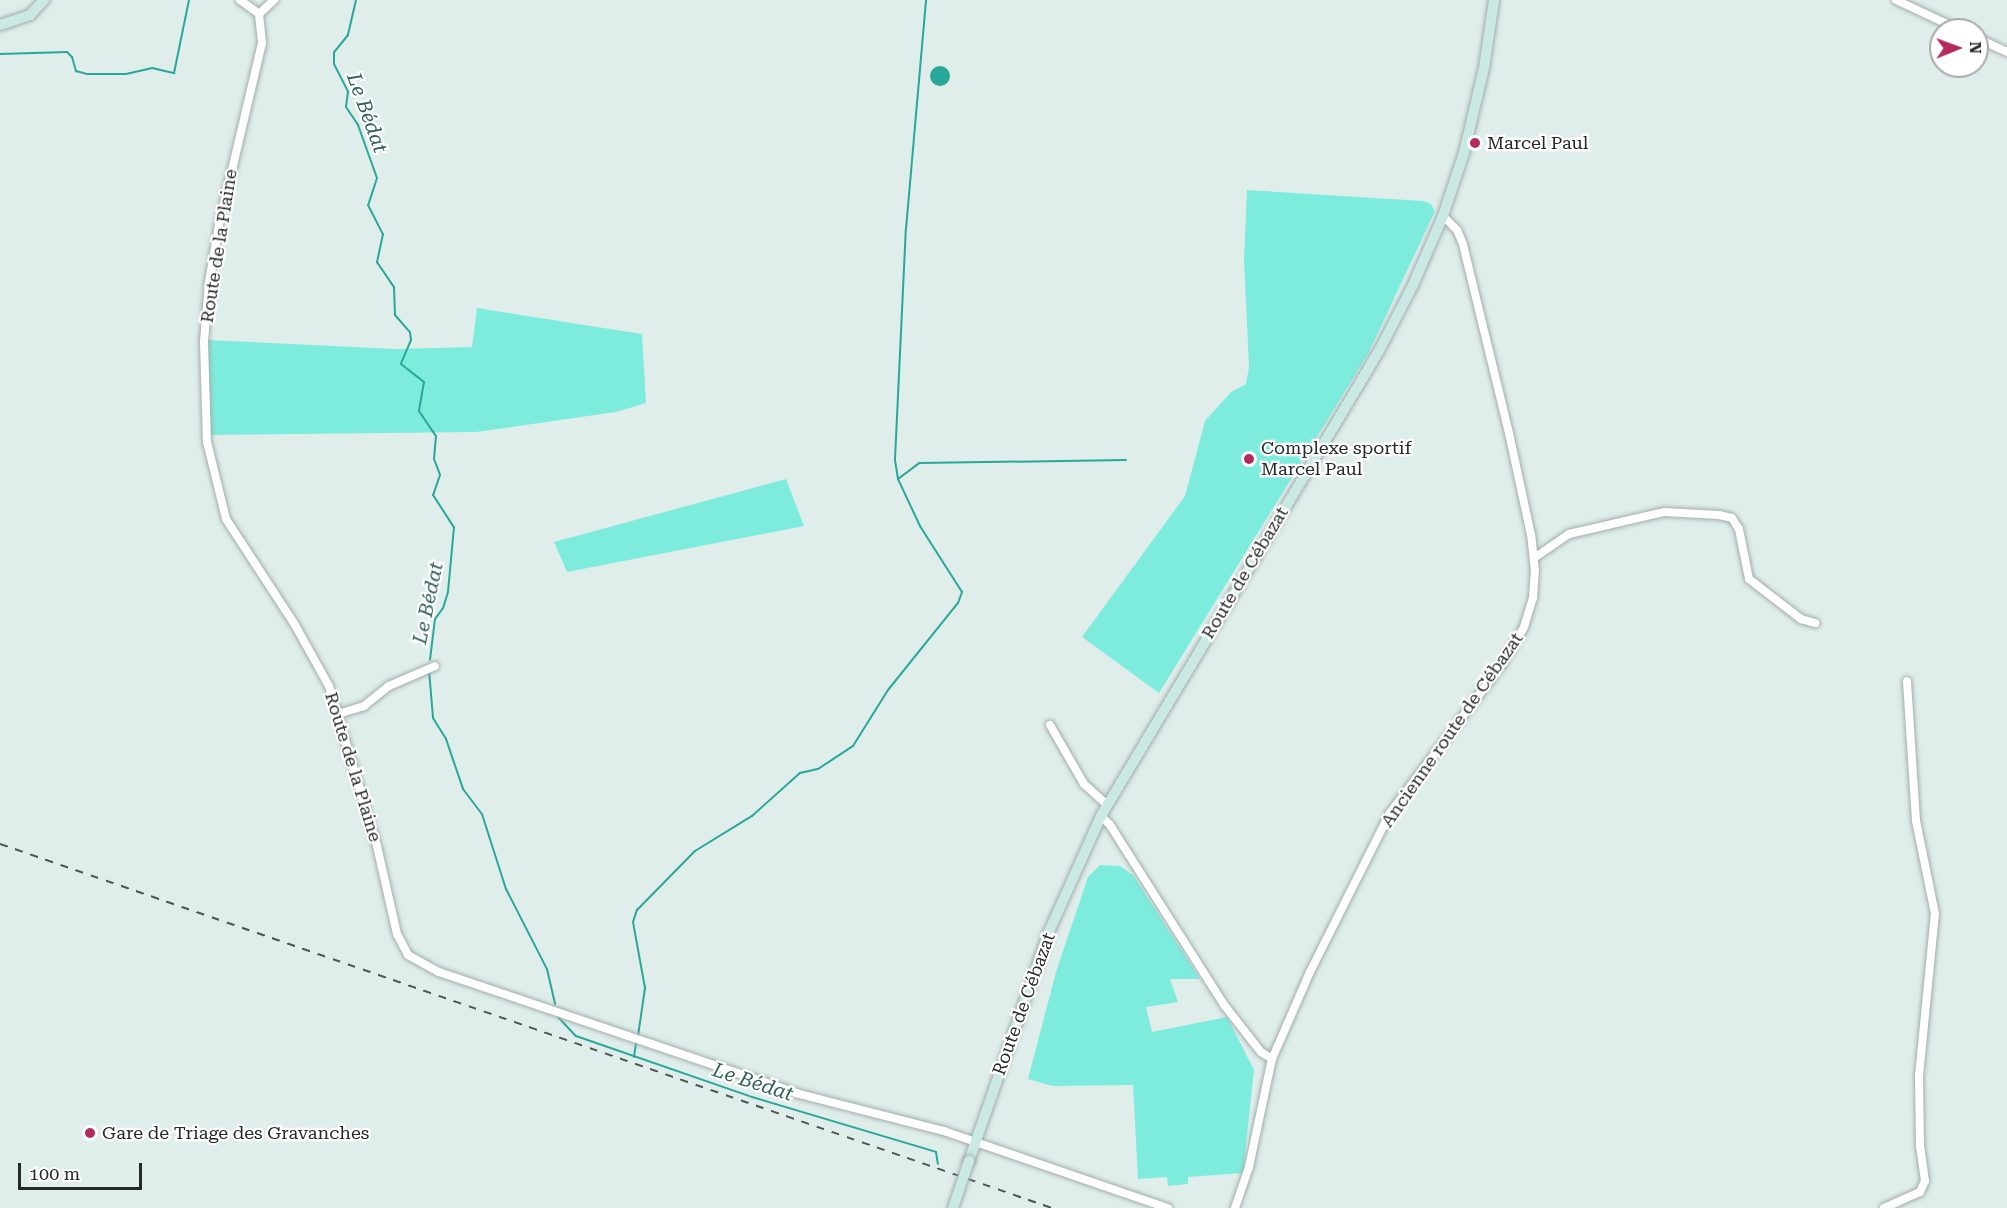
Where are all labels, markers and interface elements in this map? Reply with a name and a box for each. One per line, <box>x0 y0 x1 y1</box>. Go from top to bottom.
north arrow <box>1929 18 1989 78</box>
text: N <box>1966 41 1985 54</box>
water label: Le Bédat <box>341 70 393 156</box>
place label: Marcel Paul <box>1487 132 1588 154</box>
marker: Marcel Paul <box>1468 136 1482 150</box>
street label: Route de la Plaine <box>196 168 242 324</box>
place label: Complexe sportif Marcel Paul <box>1261 438 1411 480</box>
marker: Complexe sportif Marcel Paul <box>1242 452 1256 466</box>
street label: Route de Cébazat <box>1197 503 1293 643</box>
water label: Le Bédat <box>408 560 448 646</box>
street label: Ancienne route de Cébazat <box>1376 629 1528 831</box>
street label: Route de la Plaine <box>320 690 386 844</box>
street label: Route de Cébazat <box>988 930 1060 1078</box>
water label: Le Bédat <box>710 1058 796 1106</box>
place label: Gare de Triage des Gravanches <box>102 1122 369 1144</box>
marker: Gare de Triage des Gravanches <box>83 1126 97 1140</box>
scale bar <box>21 1151 146 1189</box>
text: 100 m <box>29 1163 80 1184</box>

